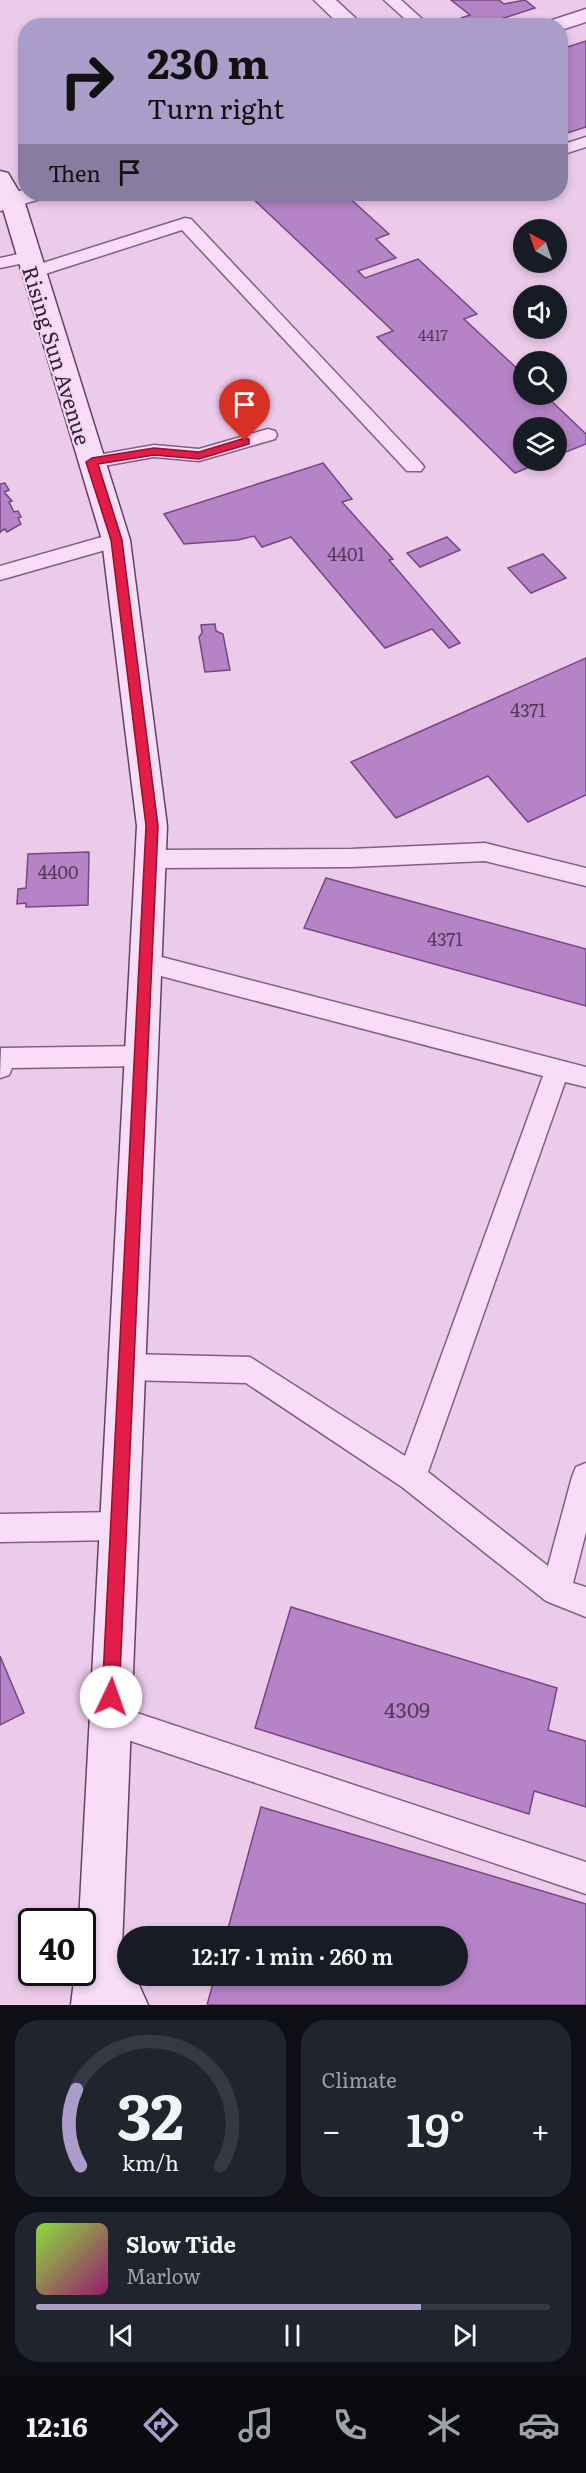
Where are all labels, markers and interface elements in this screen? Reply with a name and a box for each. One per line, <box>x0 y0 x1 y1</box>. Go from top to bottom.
text: 230 m <box>147 30 269 92</box>
icon: right <box>48 42 126 120</box>
text: Turn right <box>147 87 284 127</box>
text: Then <box>48 156 101 189</box>
icon: arrive <box>113 156 146 189</box>
north arrow <box>513 219 567 273</box>
map controls <box>513 219 567 471</box>
street label: Rising Sun Avenue <box>16 262 100 449</box>
button: sound <box>513 285 567 339</box>
house number: 4417 <box>418 323 448 346</box>
button: search <box>513 351 567 405</box>
pin <box>219 379 270 441</box>
icon: arrive <box>228 388 261 421</box>
button: layers <box>513 417 567 471</box>
house number: 4401 <box>327 540 365 567</box>
house number: 4371 <box>510 696 546 723</box>
house number: 4400 <box>38 858 78 885</box>
house number: 4371 <box>427 925 463 952</box>
position arrow <box>79 1665 143 1729</box>
house number: 4309 <box>384 1693 430 1724</box>
speed limit sign: 40 <box>18 1908 96 1986</box>
text: 12:17 · 1 min · 260 m <box>192 1939 393 1972</box>
text: Climate <box>322 2064 397 2094</box>
text: 32 <box>117 2067 184 2159</box>
text: 19° <box>406 2094 465 2161</box>
text: − <box>322 2104 341 2153</box>
text: + <box>531 2104 550 2153</box>
text: km/h <box>122 2146 179 2178</box>
text: Slow Tide <box>126 2227 236 2260</box>
text: Marlow <box>126 2260 201 2290</box>
icon: previous <box>105 2319 138 2352</box>
icon: pause <box>276 2319 309 2352</box>
icon: next <box>448 2319 481 2352</box>
icon: directions <box>140 2404 182 2446</box>
icon: music <box>235 2404 277 2446</box>
icon: phone <box>329 2404 371 2446</box>
icon: climate <box>423 2404 465 2446</box>
icon: car <box>518 2404 560 2446</box>
text: 12:16 <box>26 2405 88 2445</box>

